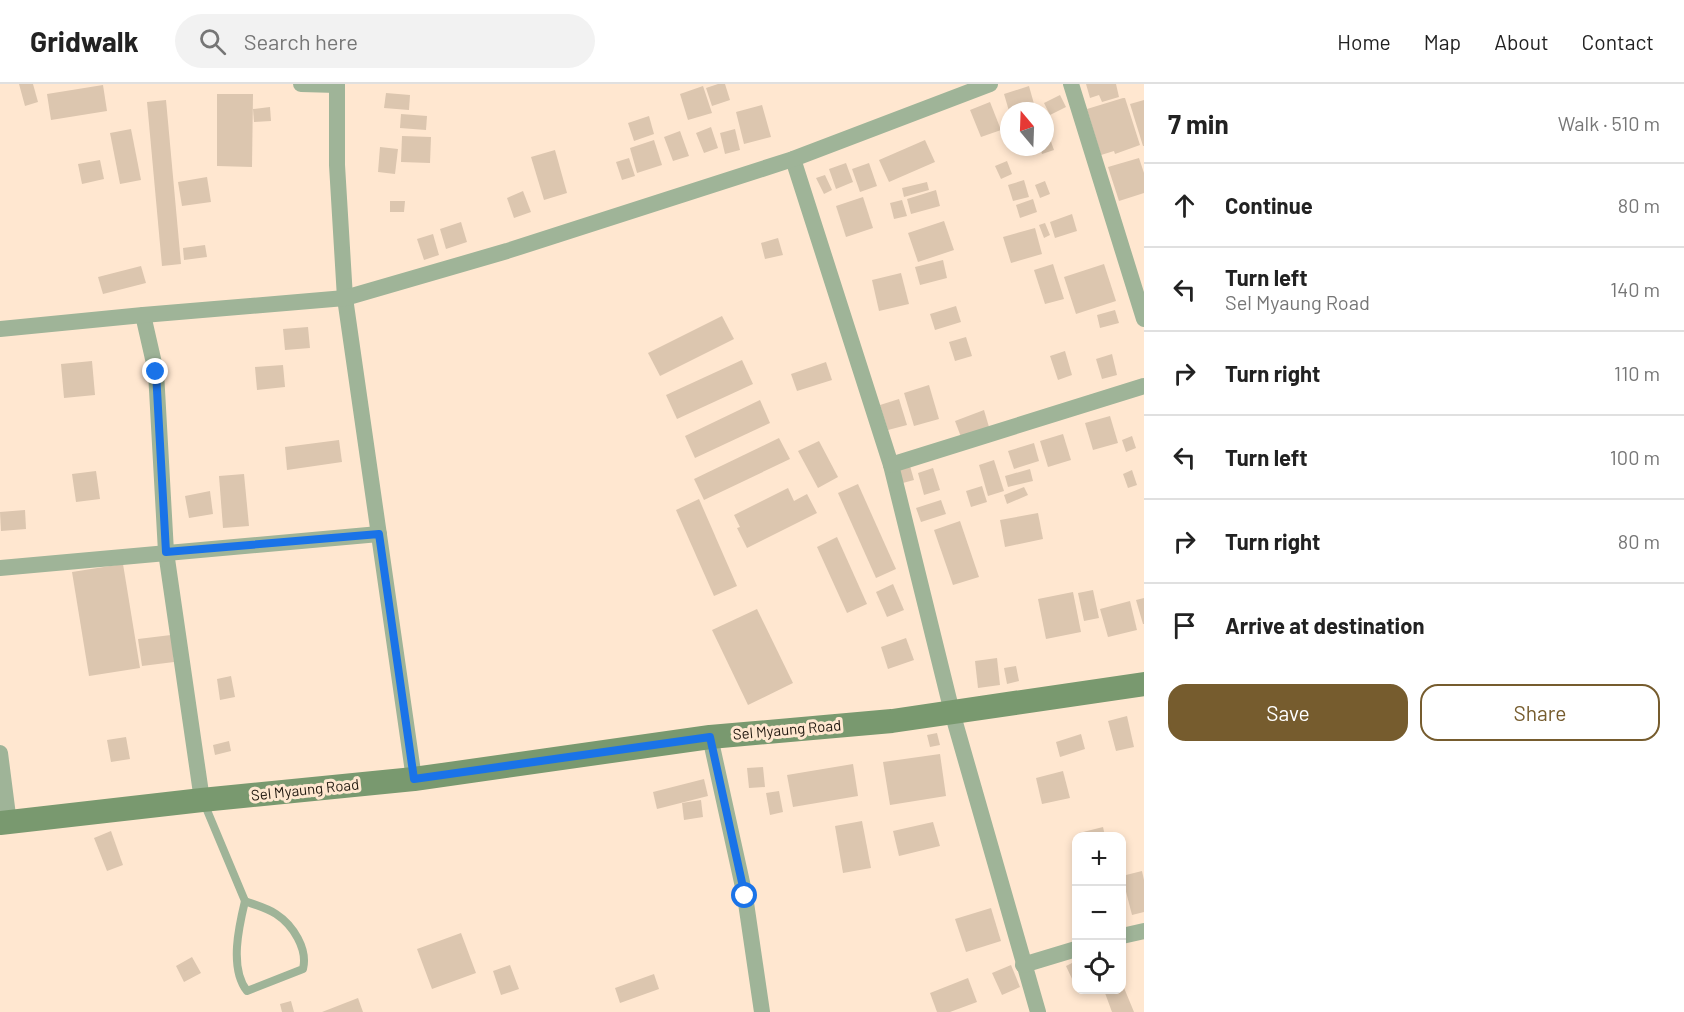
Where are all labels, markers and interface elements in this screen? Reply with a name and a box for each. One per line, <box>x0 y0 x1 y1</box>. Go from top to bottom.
search box <box>175 14 595 68</box>
text: Gridwalk <box>30 24 139 58</box>
icon: search <box>196 25 229 58</box>
text: Search here <box>244 28 358 54</box>
text: Home <box>1337 29 1391 54</box>
text: Map <box>1424 29 1461 54</box>
text: About <box>1494 29 1549 54</box>
text: Contact <box>1582 29 1654 54</box>
north arrow <box>1000 102 1054 156</box>
text: 7 min <box>1168 108 1229 139</box>
text: Walk · 510 m <box>1558 111 1660 135</box>
icon: ahead <box>1168 189 1201 222</box>
text: Continue <box>1225 192 1313 218</box>
text: 80 m <box>1618 193 1660 217</box>
text: Turn left <box>1225 264 1308 290</box>
icon: left <box>1168 273 1201 306</box>
text: 140 m <box>1610 277 1660 301</box>
text: Sel Myaung Road <box>1225 290 1370 314</box>
icon: right <box>1168 357 1201 390</box>
route end <box>142 358 168 384</box>
text: Turn right <box>1225 360 1320 386</box>
text: 110 m <box>1614 361 1660 385</box>
icon: left <box>1168 441 1201 474</box>
text: Turn left <box>1225 444 1308 470</box>
text: 100 m <box>1610 445 1660 469</box>
icon: right <box>1168 525 1201 558</box>
text: Turn right <box>1225 528 1320 554</box>
text: 80 m <box>1618 529 1660 553</box>
icon: arrive <box>1168 609 1201 642</box>
text: Arrive at destination <box>1225 612 1424 638</box>
button: Save <box>1168 684 1408 741</box>
button: Share <box>1420 684 1660 741</box>
street label: Sel Myaung Road <box>732 715 842 743</box>
street label: Sel Myaung Road <box>250 774 360 804</box>
map controls <box>1072 832 1126 994</box>
button: + <box>1072 832 1126 886</box>
route start <box>731 882 757 908</box>
button: − <box>1072 886 1126 940</box>
button: locate <box>1072 940 1126 994</box>

